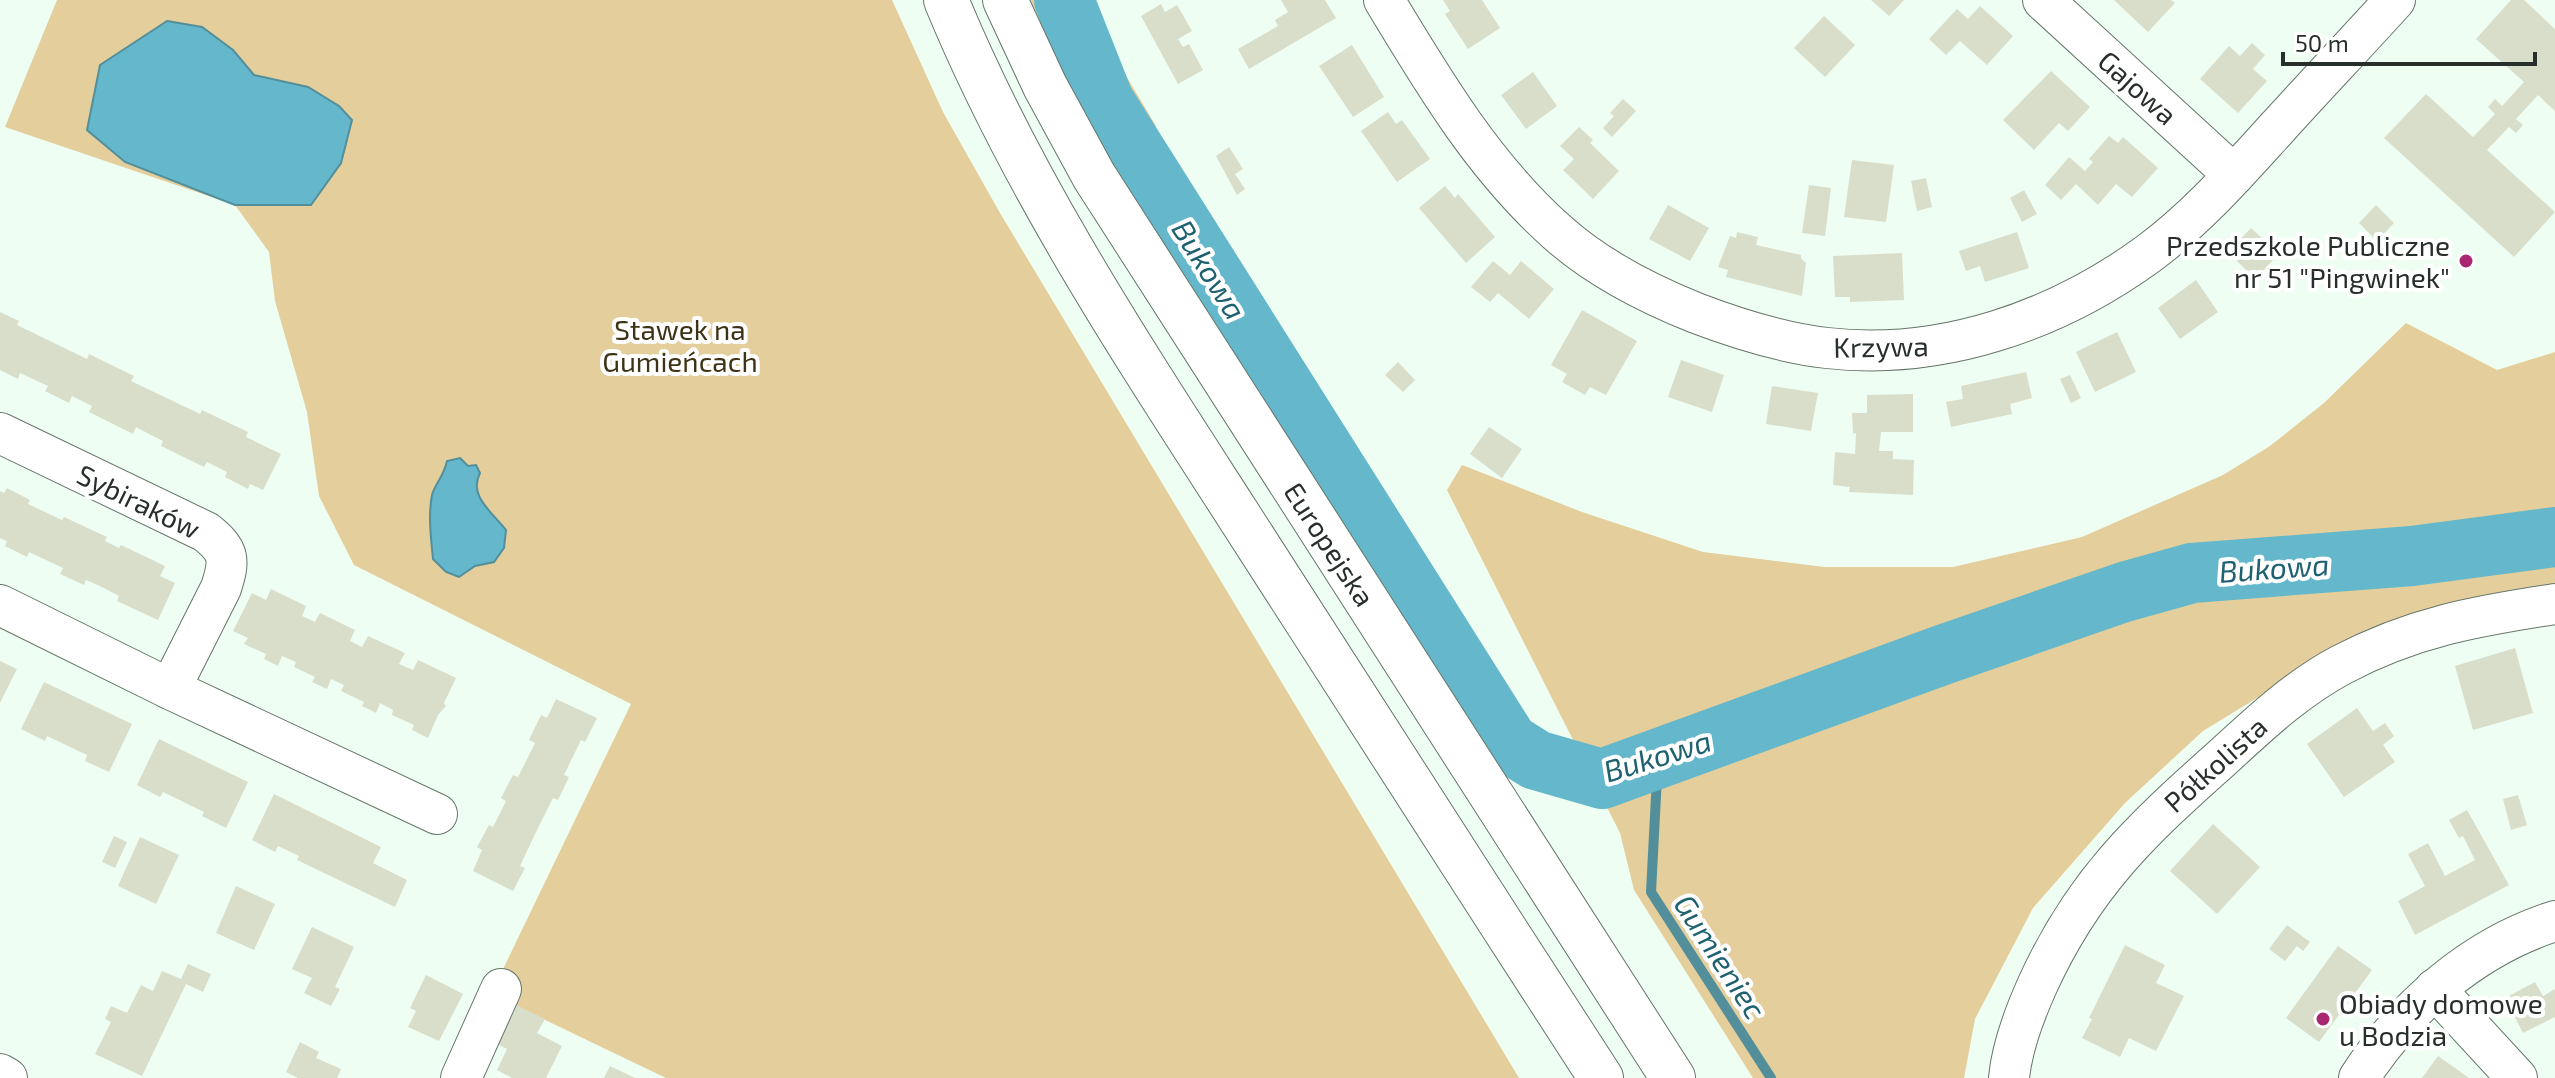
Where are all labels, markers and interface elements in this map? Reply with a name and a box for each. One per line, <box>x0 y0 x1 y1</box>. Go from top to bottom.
scale bar <box>2283 16 2535 66</box>
text: 50 m <box>2295 28 2349 57</box>
street label: Gajowa <box>2092 43 2184 131</box>
water label: Bukowa <box>1165 213 1255 325</box>
place label: Przedszkole Publiczne nr 51 "Pingwinek" <box>2166 228 2450 294</box>
marker: Przedszkole Publiczne nr 51 "Pingwinek" <box>2457 252 2475 270</box>
park label: Stawek na Gumieńcach <box>602 312 758 378</box>
street label: Krzywa <box>1833 328 1929 364</box>
street label: Sybiraków <box>72 457 206 545</box>
street label: Europejska <box>1277 476 1383 612</box>
water label: Bukowa <box>2218 545 2330 589</box>
street label: Półkolista <box>2157 709 2273 819</box>
water label: Bukowa <box>1599 722 1715 788</box>
water label: Gumieniec <box>1668 887 1774 1025</box>
place label: Obiady domowe u Bodzia <box>2339 986 2543 1052</box>
marker: Obiady domowe u Bodzia <box>2314 1010 2332 1028</box>

